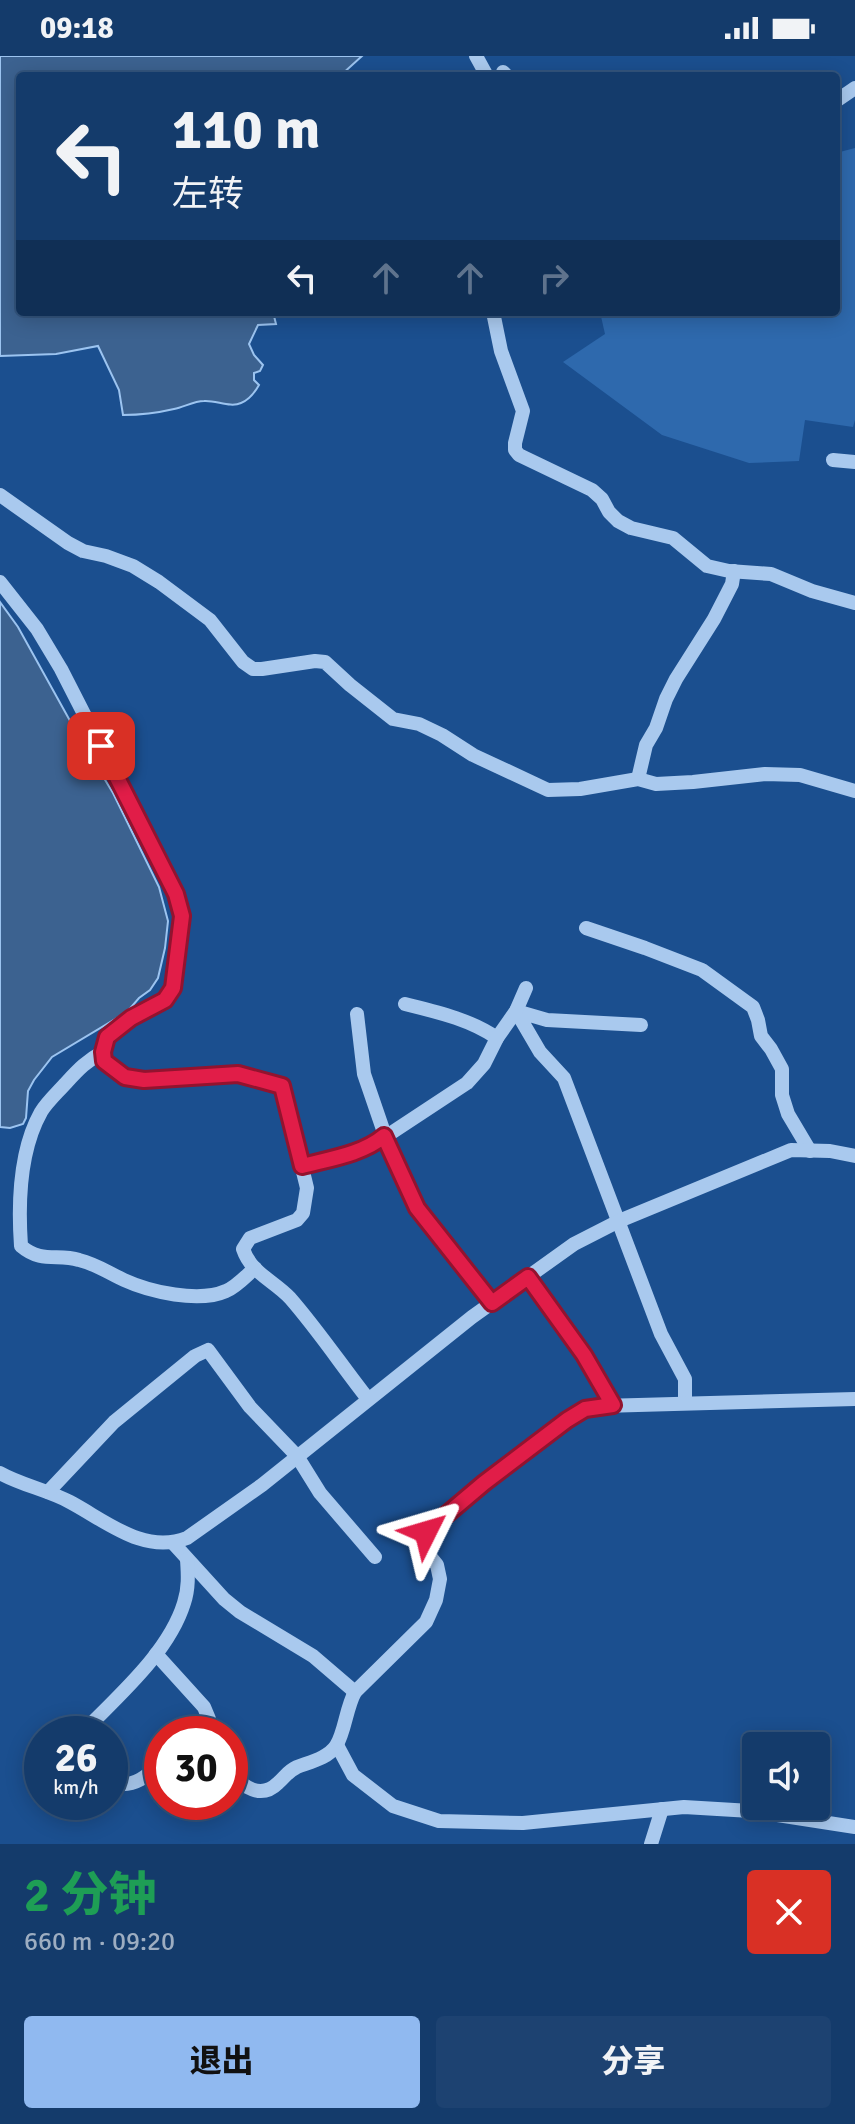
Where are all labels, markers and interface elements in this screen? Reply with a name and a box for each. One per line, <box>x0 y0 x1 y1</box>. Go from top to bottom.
text: 09:18 <box>40 10 114 47</box>
text: 110 m <box>172 95 320 164</box>
icon: left <box>40 104 144 208</box>
text: 左转 <box>172 172 244 217</box>
icon: left <box>280 256 324 300</box>
icon: ahead <box>364 256 408 300</box>
icon: ahead <box>448 256 492 300</box>
icon: right <box>532 256 576 300</box>
pin <box>67 712 135 780</box>
icon: arrive <box>79 724 123 768</box>
position arrow <box>384 1490 468 1574</box>
speed limit sign: 30 <box>144 1716 248 1820</box>
map controls <box>742 1732 830 1820</box>
button: sound <box>742 1732 830 1820</box>
text: 26 <box>54 1733 98 1783</box>
text: km/h <box>53 1775 99 1800</box>
text: 2 分钟 <box>24 1866 156 1925</box>
button: close <box>747 1870 831 1954</box>
text: 660 m · 09:20 <box>24 1926 175 1958</box>
button: 退出 <box>24 2016 420 2108</box>
button: 分享 <box>436 2016 831 2108</box>

